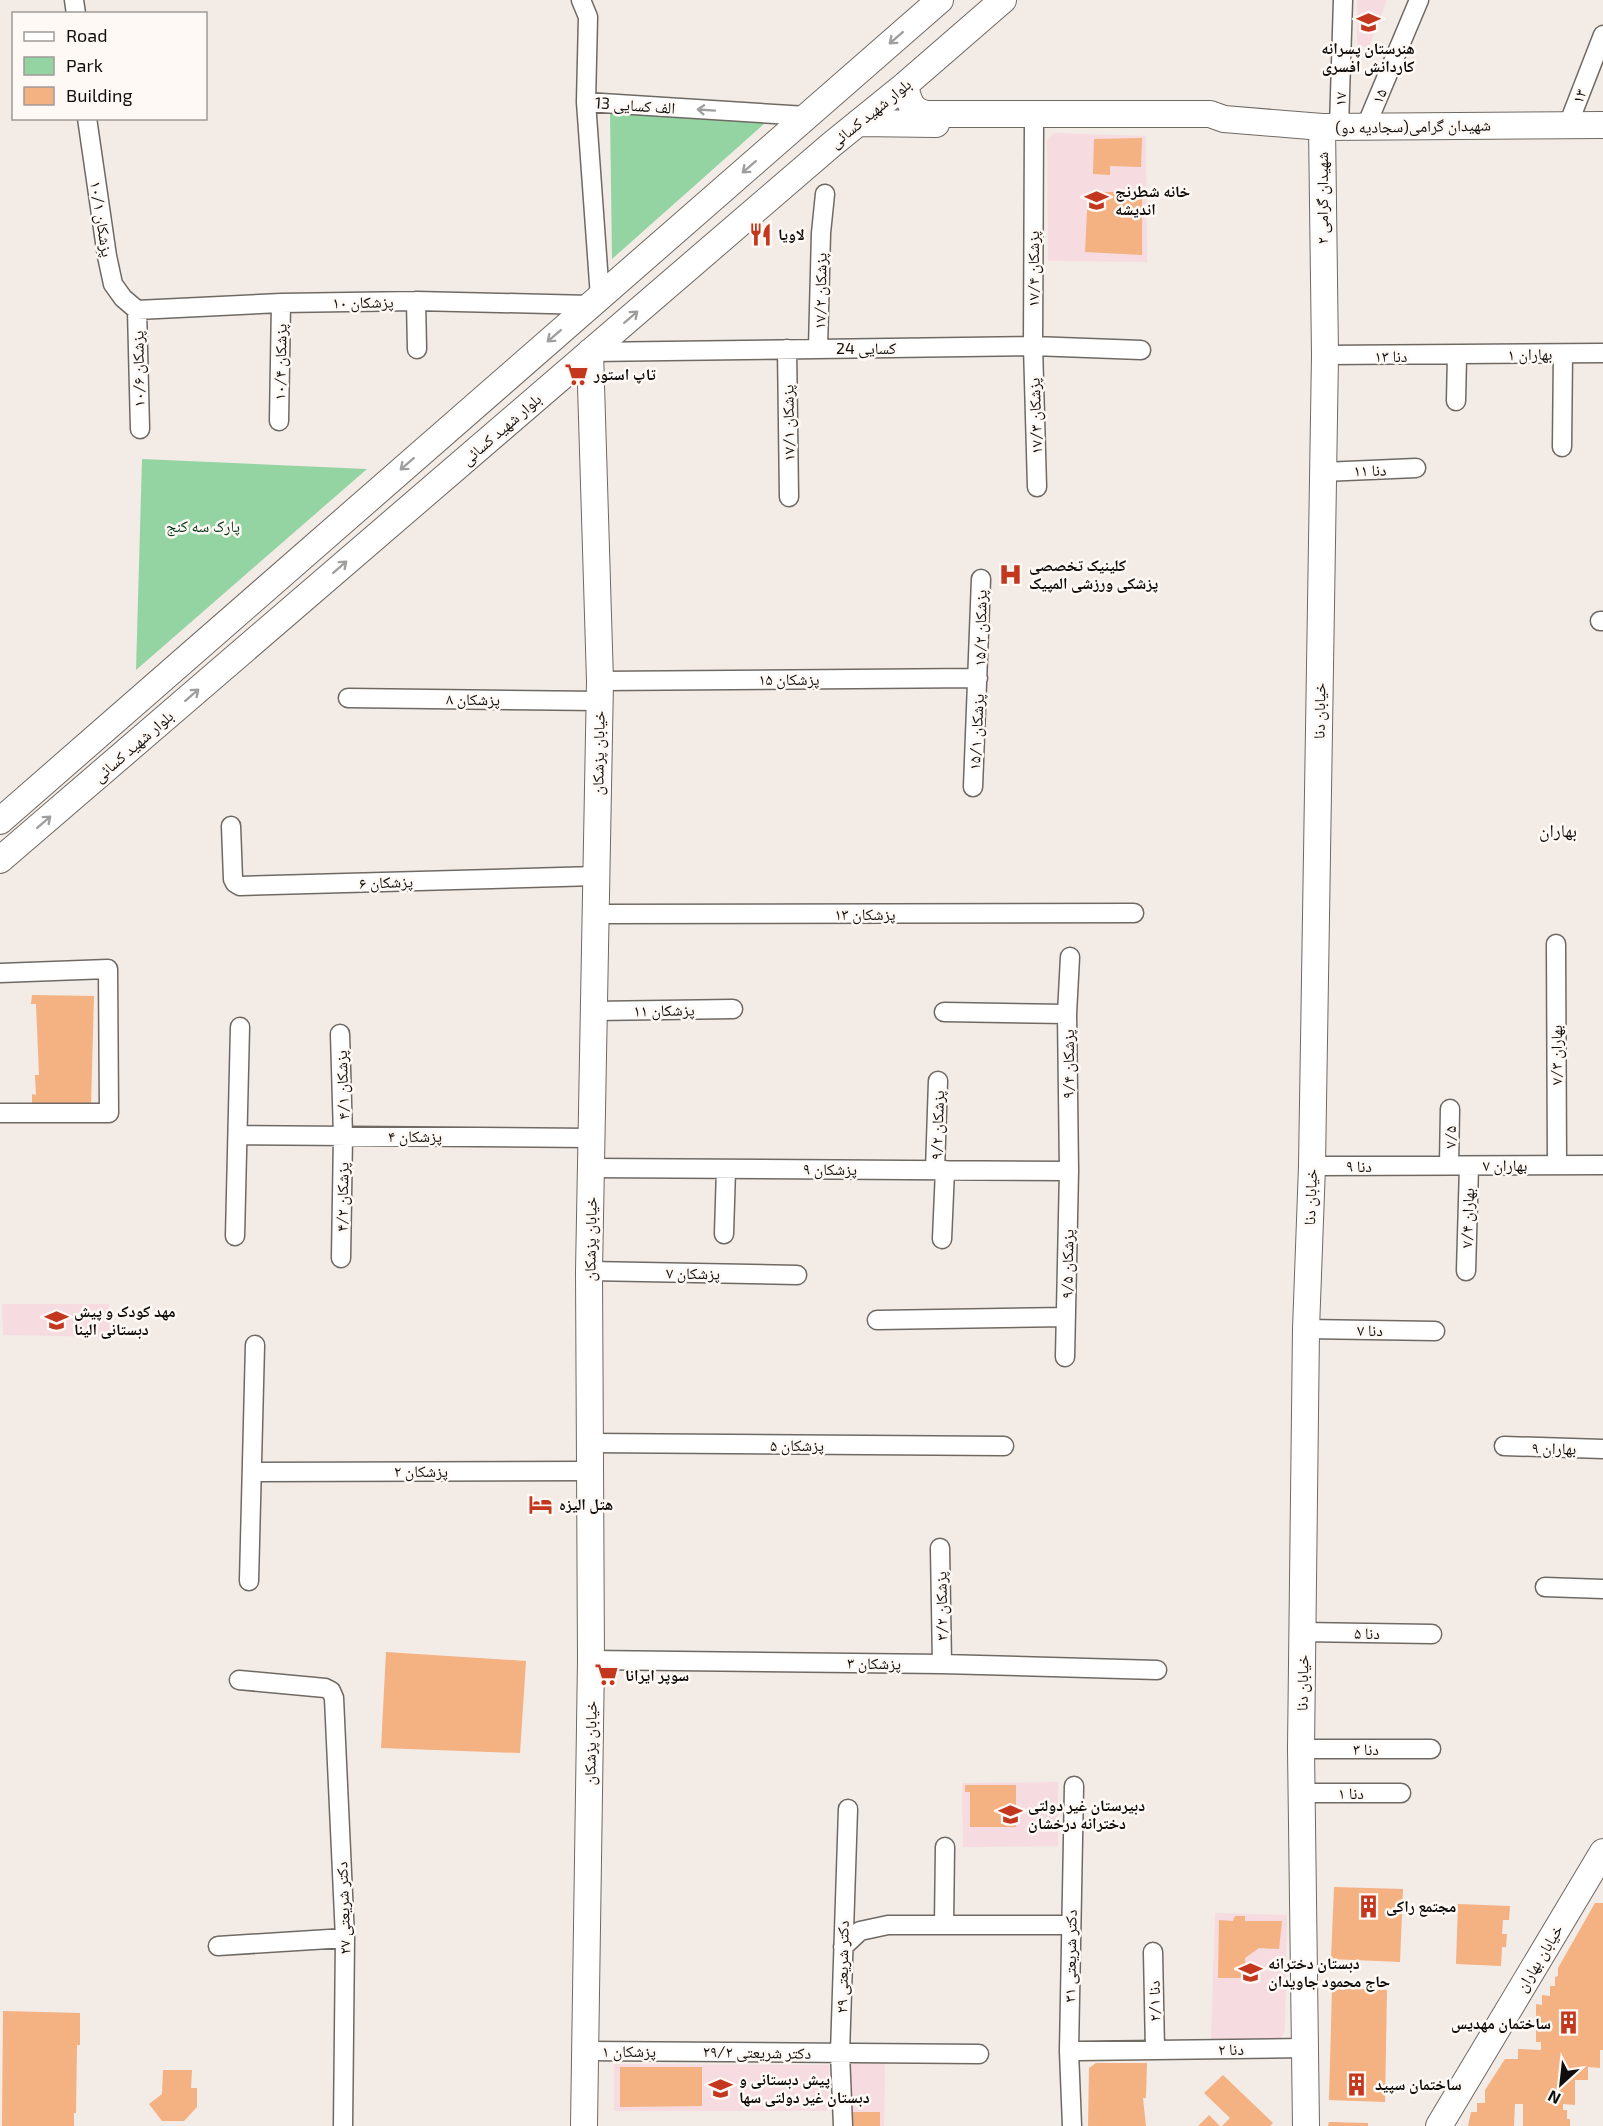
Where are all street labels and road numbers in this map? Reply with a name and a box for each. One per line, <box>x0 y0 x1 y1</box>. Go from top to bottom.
street label: بلوار شهید کسائی <box>825 74 916 153</box>
street label: ۱۵ <box>1367 85 1390 106</box>
street label: ۱۳ <box>1567 86 1590 106</box>
street label: ۱۷ <box>1330 91 1349 106</box>
street label: 13 الف کسایی <box>594 92 676 119</box>
street label: شهیدان گرامی(سجادیه دو) <box>1335 115 1491 138</box>
street label: ۲ شهیدان گرامی <box>1312 152 1333 244</box>
street label: ۱۰/۱ پزشکان <box>85 180 118 259</box>
street label: ۱۷/۴ پزشکان <box>1023 230 1044 307</box>
street label: ۱۷/۲ پزشکان <box>809 252 832 330</box>
street label: ۱۰ پزشکان <box>332 291 394 314</box>
street label: ۱۰/۴ پزشکان <box>269 323 292 401</box>
street label: ۱۰/۶ پزشکان <box>127 330 150 407</box>
street label: کسایی 24 <box>836 338 896 359</box>
street label: بهاران ۱ <box>1507 344 1553 365</box>
street label: ۱۳ دنا <box>1374 346 1408 365</box>
street label: ۱۷/۳ پزشکان <box>1024 377 1047 455</box>
street label: ۱۷/۱ پزشکان <box>777 384 800 461</box>
street label: بلوار شهید کسائی <box>457 389 546 470</box>
street label: ۱۱ دنا <box>1353 459 1387 480</box>
street label: ۱۵/۲ پزشکان <box>969 589 992 667</box>
street label: ۱۵ پزشکان <box>758 669 820 690</box>
street label: خیابان دنا <box>1309 683 1330 739</box>
street label: ۸ پزشکان <box>446 689 500 710</box>
street label: ۱۵/۱ پزشکان <box>964 693 989 771</box>
street label: بلوار شهید کسائی <box>89 706 178 787</box>
street label: خیابان پزشکان <box>587 711 610 795</box>
street label: ۶ پزشکان <box>359 871 414 894</box>
street label: ۱۳ پزشکان <box>834 904 896 925</box>
street label: ۱۱ پزشکان <box>633 999 695 1022</box>
street label: ۷/۳ بهاران <box>1546 1025 1567 1085</box>
street label: ۹/۴ پزشکان <box>1058 1029 1079 1099</box>
street label: ۴/۱ پزشکان <box>331 1050 354 1120</box>
street label: ۹/۲ پزشکان <box>926 1090 949 1160</box>
street label: ۴ پزشکان <box>388 1126 442 1147</box>
street label: ۷/۵ <box>1440 1126 1459 1148</box>
street label: ۷ بهاران <box>1483 1155 1527 1176</box>
street label: ۹ دنا <box>1346 1156 1372 1175</box>
street label: ۹ پزشکان <box>803 1159 857 1180</box>
street label: ۴/۲ پزشکان <box>331 1162 354 1232</box>
street label: خیابان دنا <box>1299 1168 1322 1226</box>
street label: ۷/۴ بهاران <box>1456 1188 1479 1248</box>
street label: خیابان پزشکان <box>579 1197 602 1281</box>
street label: ۹/۵ پزشکان <box>1056 1229 1079 1299</box>
street label: ۷ پزشکان <box>666 1263 720 1284</box>
street label: ۷ دنا <box>1357 1320 1383 1339</box>
street label: ۵ پزشکان <box>770 1435 824 1456</box>
street label: ۹ بهاران <box>1531 1438 1577 1459</box>
street label: ۲ پزشکان <box>394 1461 448 1482</box>
street label: ۳/۲ پزشکان <box>930 1571 953 1641</box>
street label: ۵ دنا <box>1354 1623 1380 1642</box>
street label: ۳ پزشکان <box>847 1653 901 1674</box>
street label: خیابان دنا <box>1292 1655 1313 1711</box>
street label: خیابان پزشکان <box>579 1701 602 1785</box>
street label: ۳ دنا <box>1353 1739 1379 1758</box>
street label: ۱ دنا <box>1338 1783 1364 1802</box>
street label: ۲۷ دکتر شریعتی <box>331 1861 356 1955</box>
street label: ۳۱ دکتر شریعتی <box>1059 1909 1082 2003</box>
street label: ۲۹ دکتر شریعتی <box>831 1920 854 2014</box>
street label: خیابان بهاران <box>1511 1921 1568 1996</box>
street label: ۲/۱ دنا <box>1144 1980 1163 2022</box>
street label: ۲ دنا <box>1218 2039 1244 2058</box>
street label: ۱ پزشکان <box>602 2041 656 2062</box>
street label: ۲۹/۲ دکتر شریعتی <box>703 2041 811 2064</box>

